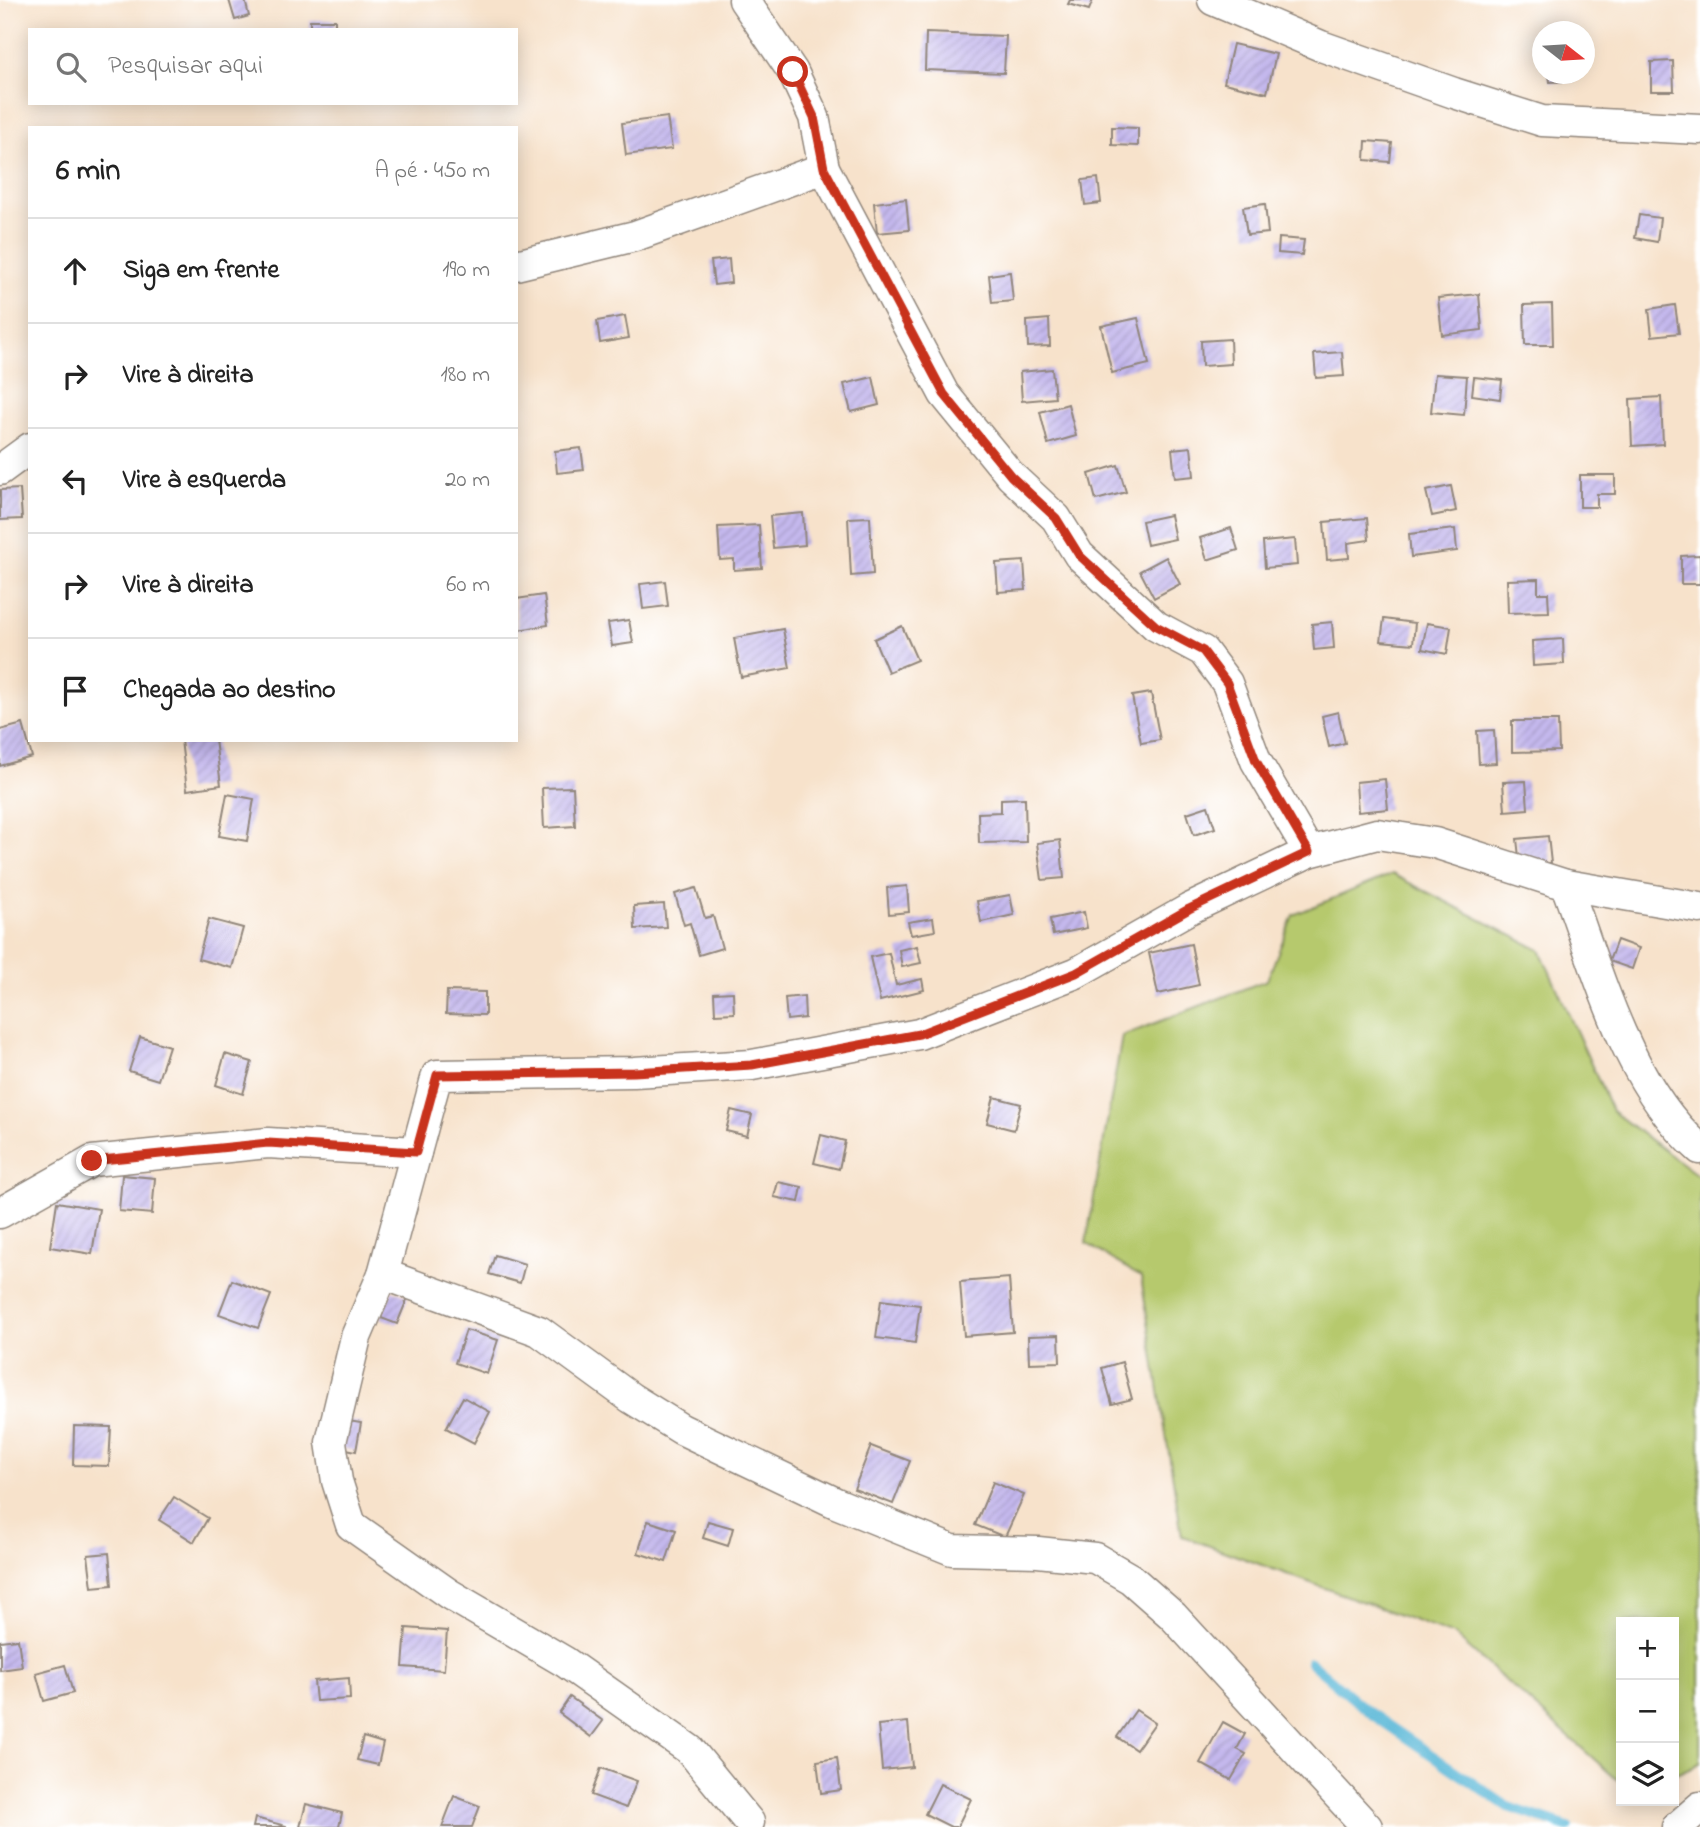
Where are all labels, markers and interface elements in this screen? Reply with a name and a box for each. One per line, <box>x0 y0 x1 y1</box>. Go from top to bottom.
north arrow <box>1532 21 1595 84</box>
search box <box>28 28 518 105</box>
icon: search <box>52 48 90 86</box>
text: Pesquisar aqui <box>108 48 263 86</box>
route start <box>777 56 808 87</box>
text: 6 min <box>56 150 120 194</box>
text: A pé · 450 m <box>375 155 490 188</box>
icon: ahead <box>56 252 94 290</box>
text: Siga em frente <box>123 252 279 290</box>
text: 190 m <box>442 254 490 287</box>
icon: right <box>56 357 94 395</box>
text: Vire à direita <box>123 357 254 395</box>
text: 180 m <box>441 359 490 392</box>
icon: left <box>56 462 94 500</box>
text: Vire à esquerda <box>123 462 286 500</box>
text: 20 m <box>445 464 490 497</box>
icon: right <box>56 567 94 605</box>
text: Vire à direita <box>123 567 254 605</box>
text: 60 m <box>446 569 490 602</box>
icon: arrive <box>56 672 94 710</box>
text: Chegada ao destino <box>123 672 335 710</box>
route end <box>76 1145 107 1176</box>
map controls <box>1616 1617 1679 1806</box>
button: + <box>1616 1617 1679 1680</box>
button: − <box>1616 1680 1679 1743</box>
button: layers <box>1616 1743 1679 1806</box>

